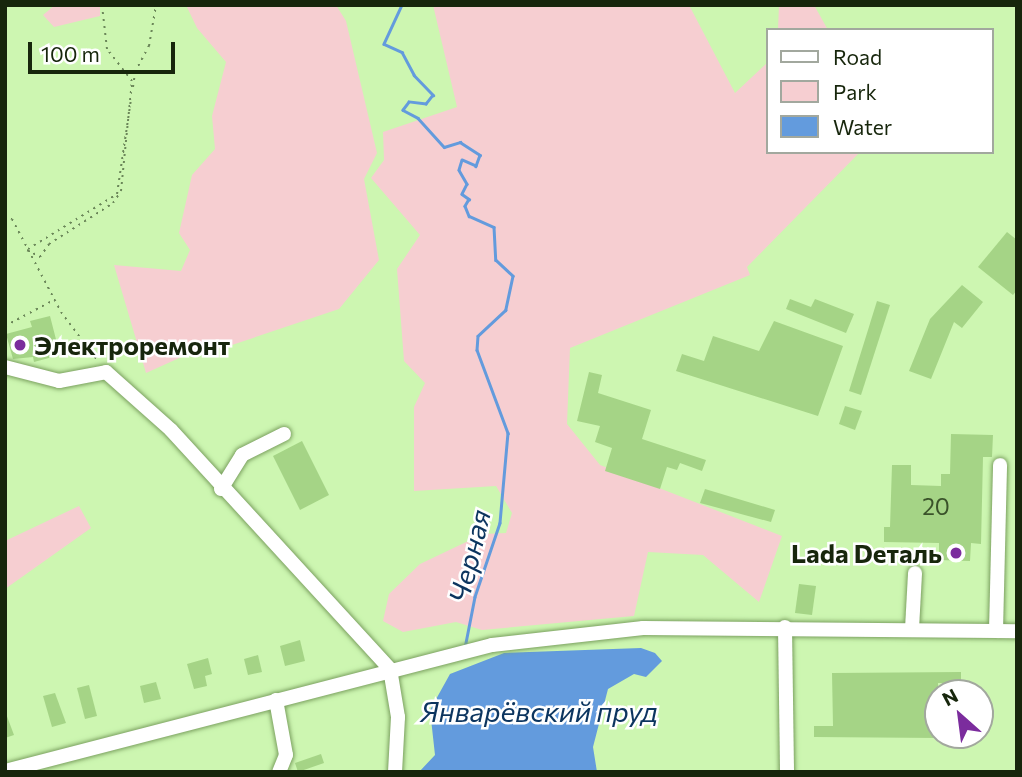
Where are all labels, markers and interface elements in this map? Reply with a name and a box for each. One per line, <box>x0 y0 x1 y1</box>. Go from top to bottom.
scale bar <box>32 28 178 72</box>
legend <box>766 28 994 154</box>
text: 100 m <box>41 41 100 66</box>
text: Road <box>833 44 882 69</box>
text: Park <box>833 79 877 104</box>
text: Water <box>833 114 892 139</box>
place label: Электроремонт <box>34 329 230 361</box>
marker: Электроремонт <box>12 337 28 353</box>
house number: 20 <box>922 492 950 520</box>
water label: Черная <box>441 506 497 606</box>
place label: Lada Dеталь <box>791 537 942 569</box>
marker: Lada Dеталь <box>948 545 964 561</box>
north arrow <box>924 679 994 749</box>
text: N <box>938 683 962 710</box>
water label: Январёвский пруд <box>420 694 658 728</box>

